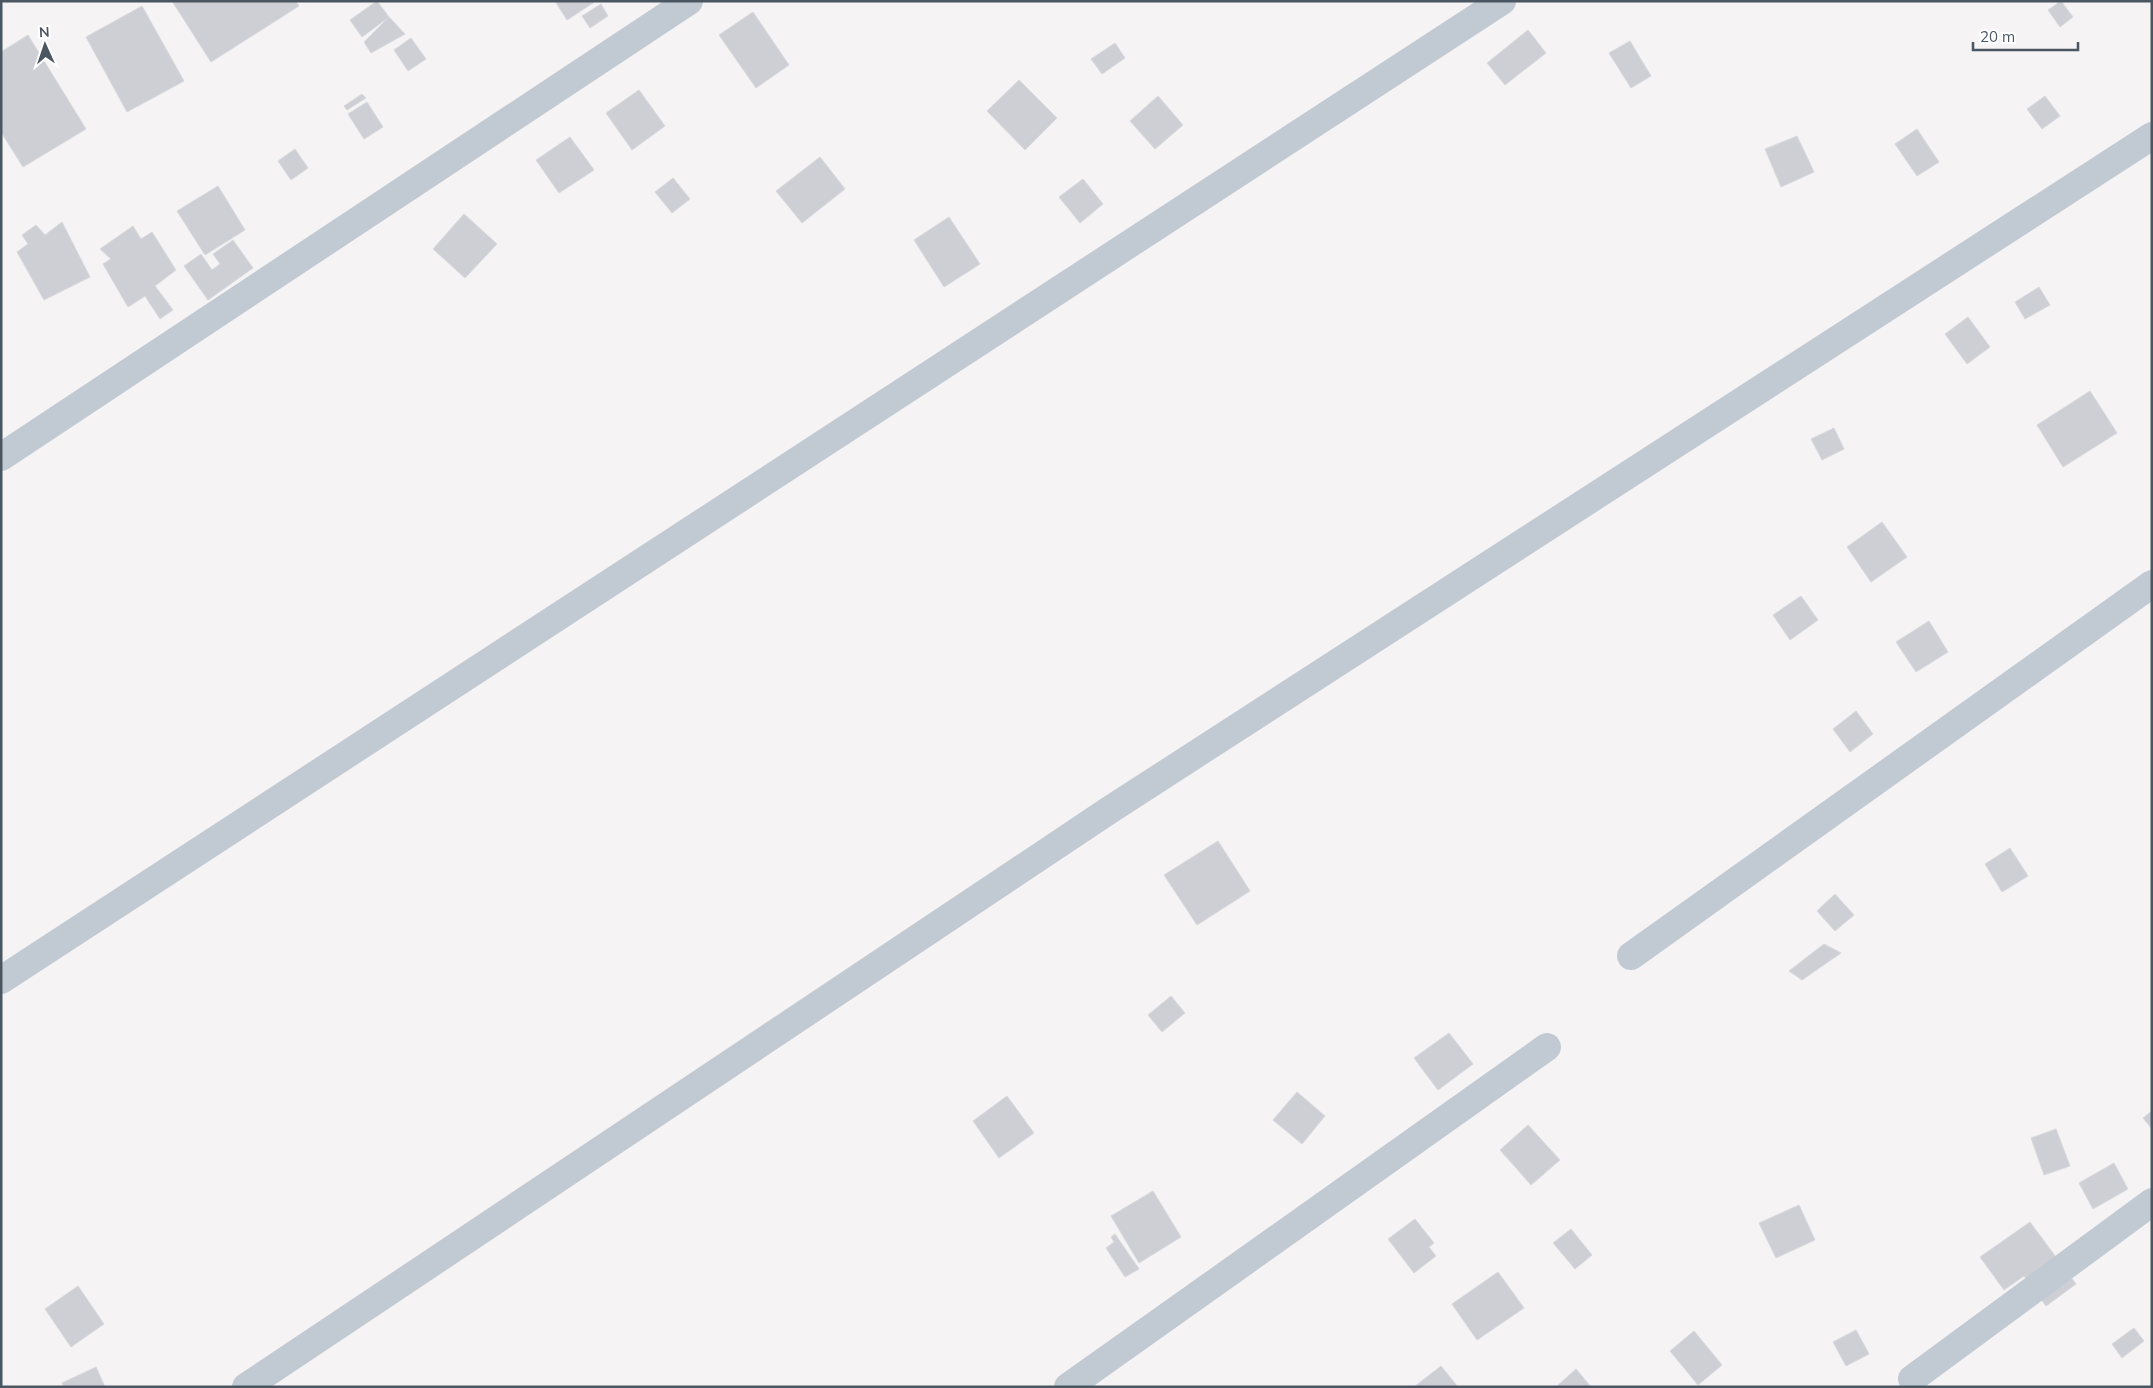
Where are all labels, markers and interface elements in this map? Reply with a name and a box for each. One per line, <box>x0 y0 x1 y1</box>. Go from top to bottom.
north arrow <box>20 20 70 70</box>
scale bar <box>1973 20 2078 52</box>
text: N <box>39 23 50 41</box>
text: 20 m <box>1980 27 2015 46</box>

